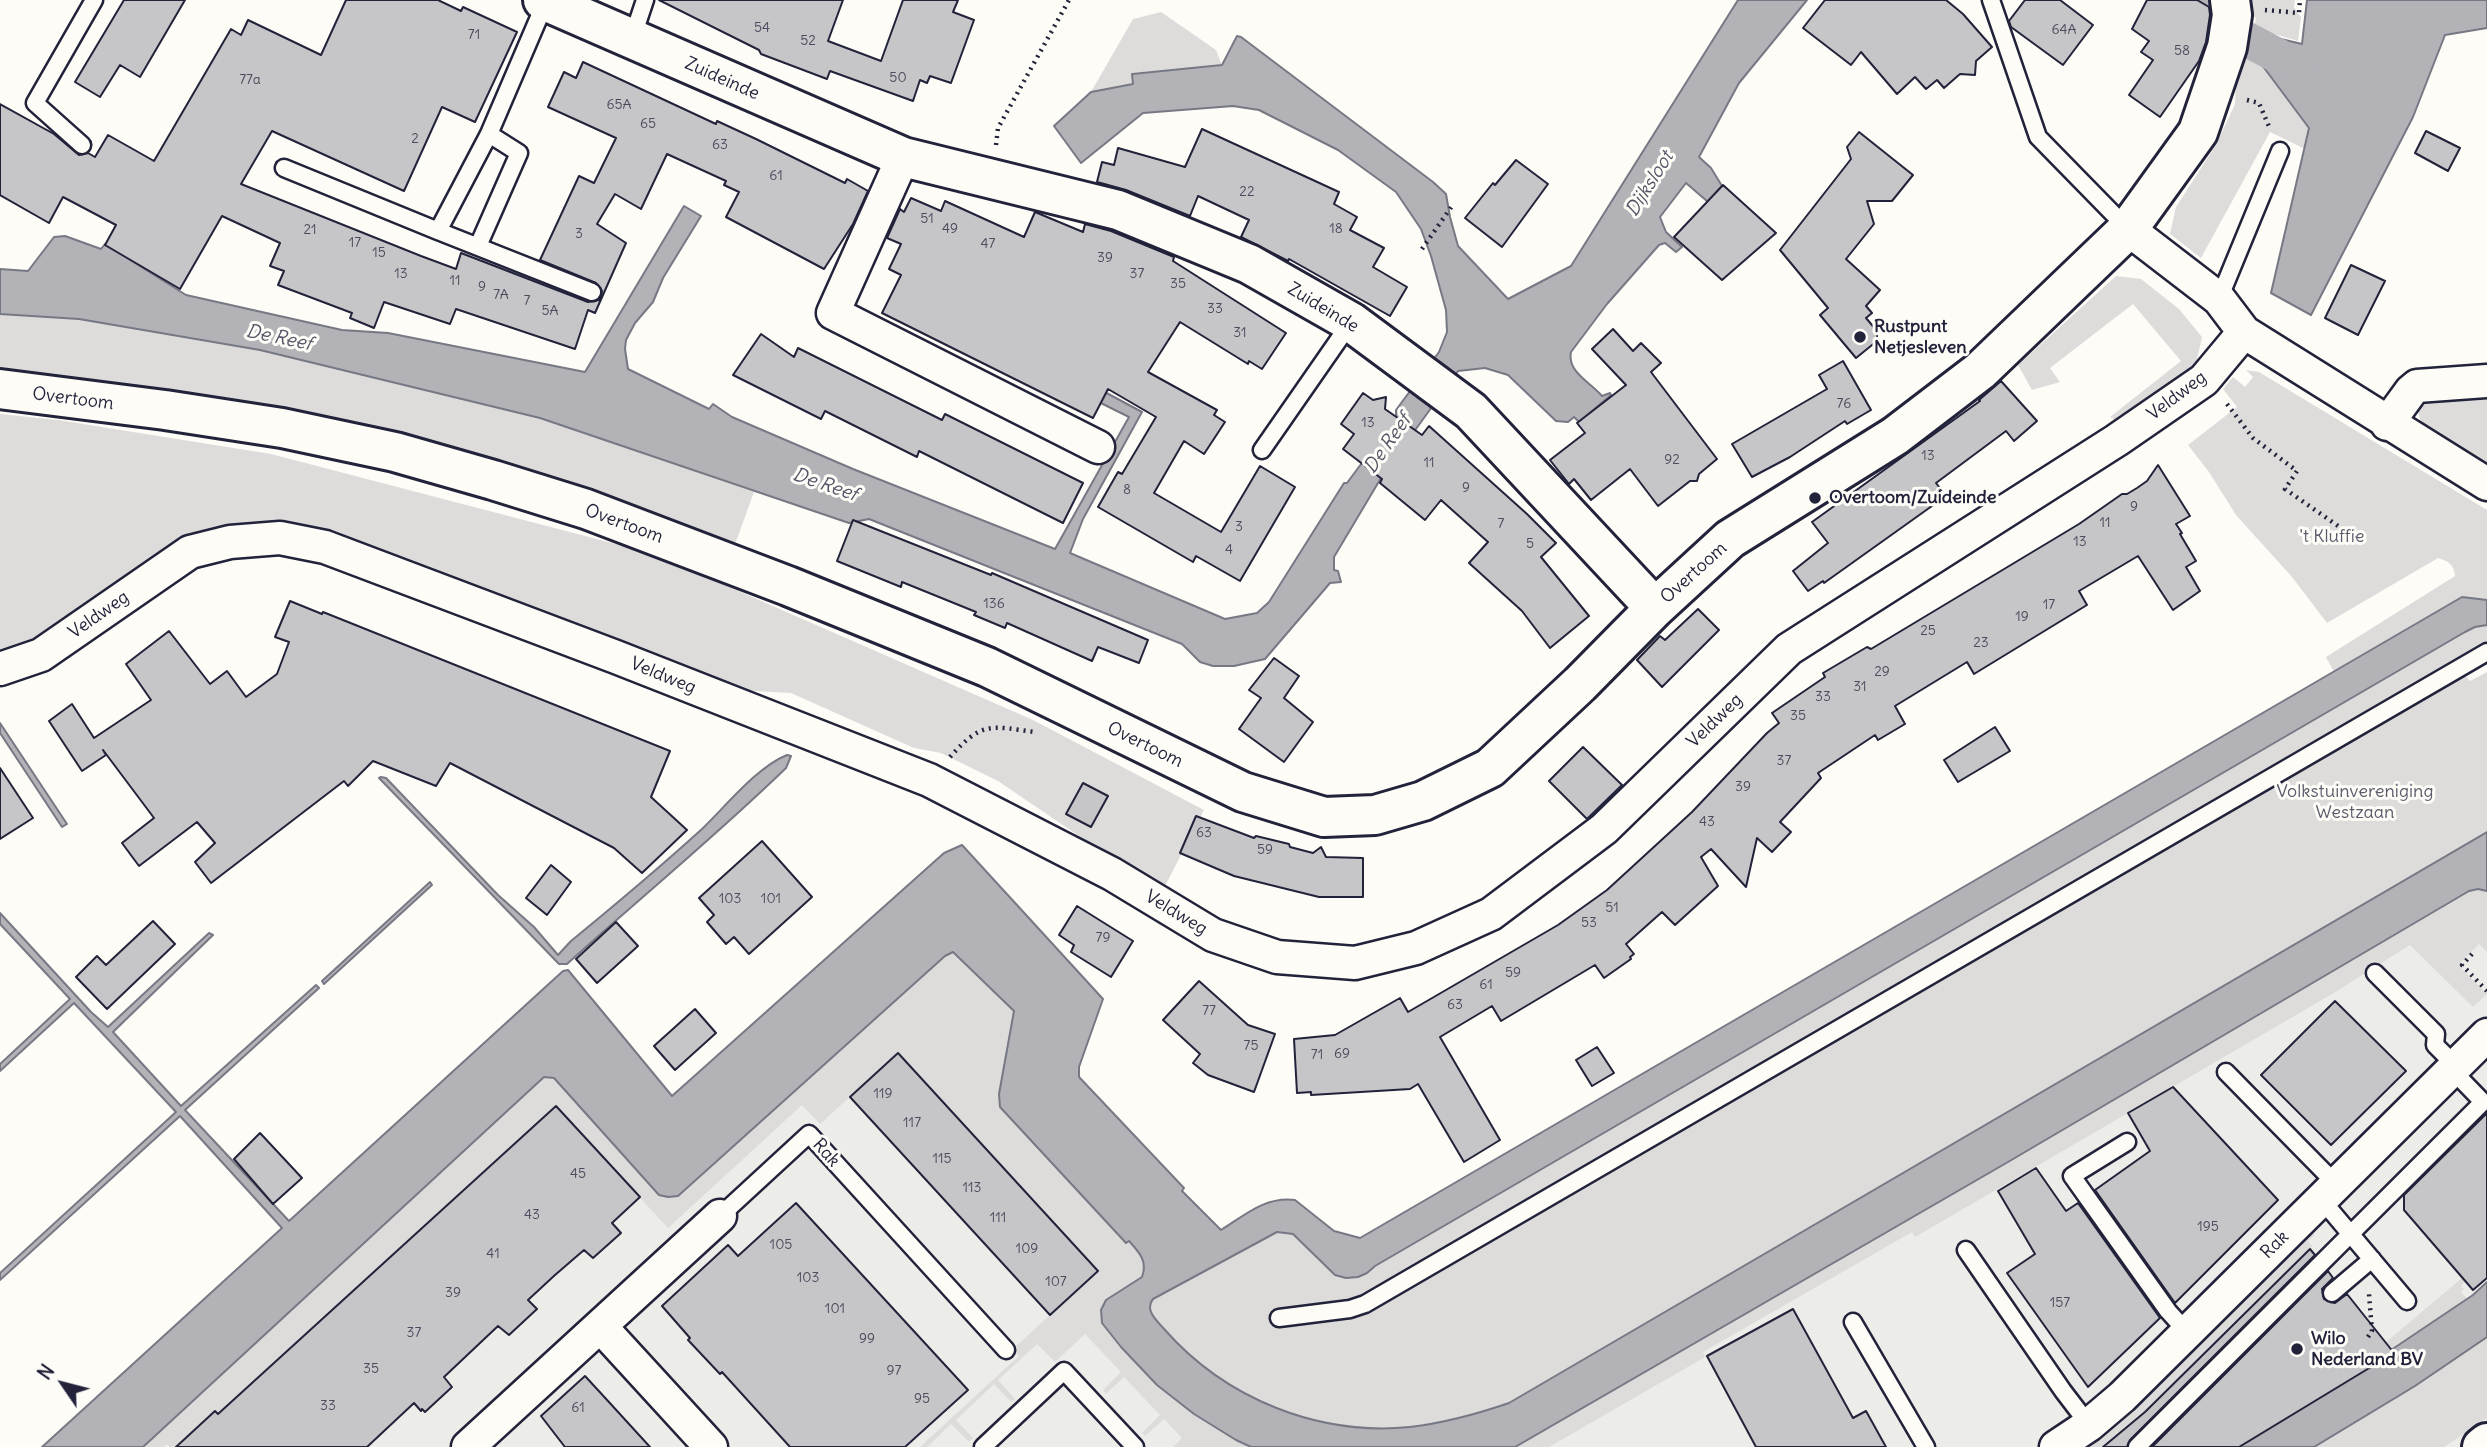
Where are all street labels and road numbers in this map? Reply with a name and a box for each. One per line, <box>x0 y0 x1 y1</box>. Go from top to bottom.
street label: Zuideinde <box>681 53 763 105</box>
street label: Zuideinde <box>1283 278 1363 338</box>
street label: Veldweg <box>2143 367 2211 425</box>
street label: Overtoom <box>31 383 115 415</box>
street label: Overtoom <box>582 500 666 548</box>
street label: Overtoom <box>1656 538 1732 608</box>
street label: Veldweg <box>65 586 133 644</box>
street label: Veldweg <box>627 653 699 699</box>
street label: Veldweg <box>1683 689 1747 753</box>
street label: Overtoom <box>1104 717 1186 773</box>
street label: Veldweg <box>1141 886 1211 940</box>
street label: Rak <box>808 1134 844 1172</box>
street label: Rak <box>2256 1226 2294 1264</box>

